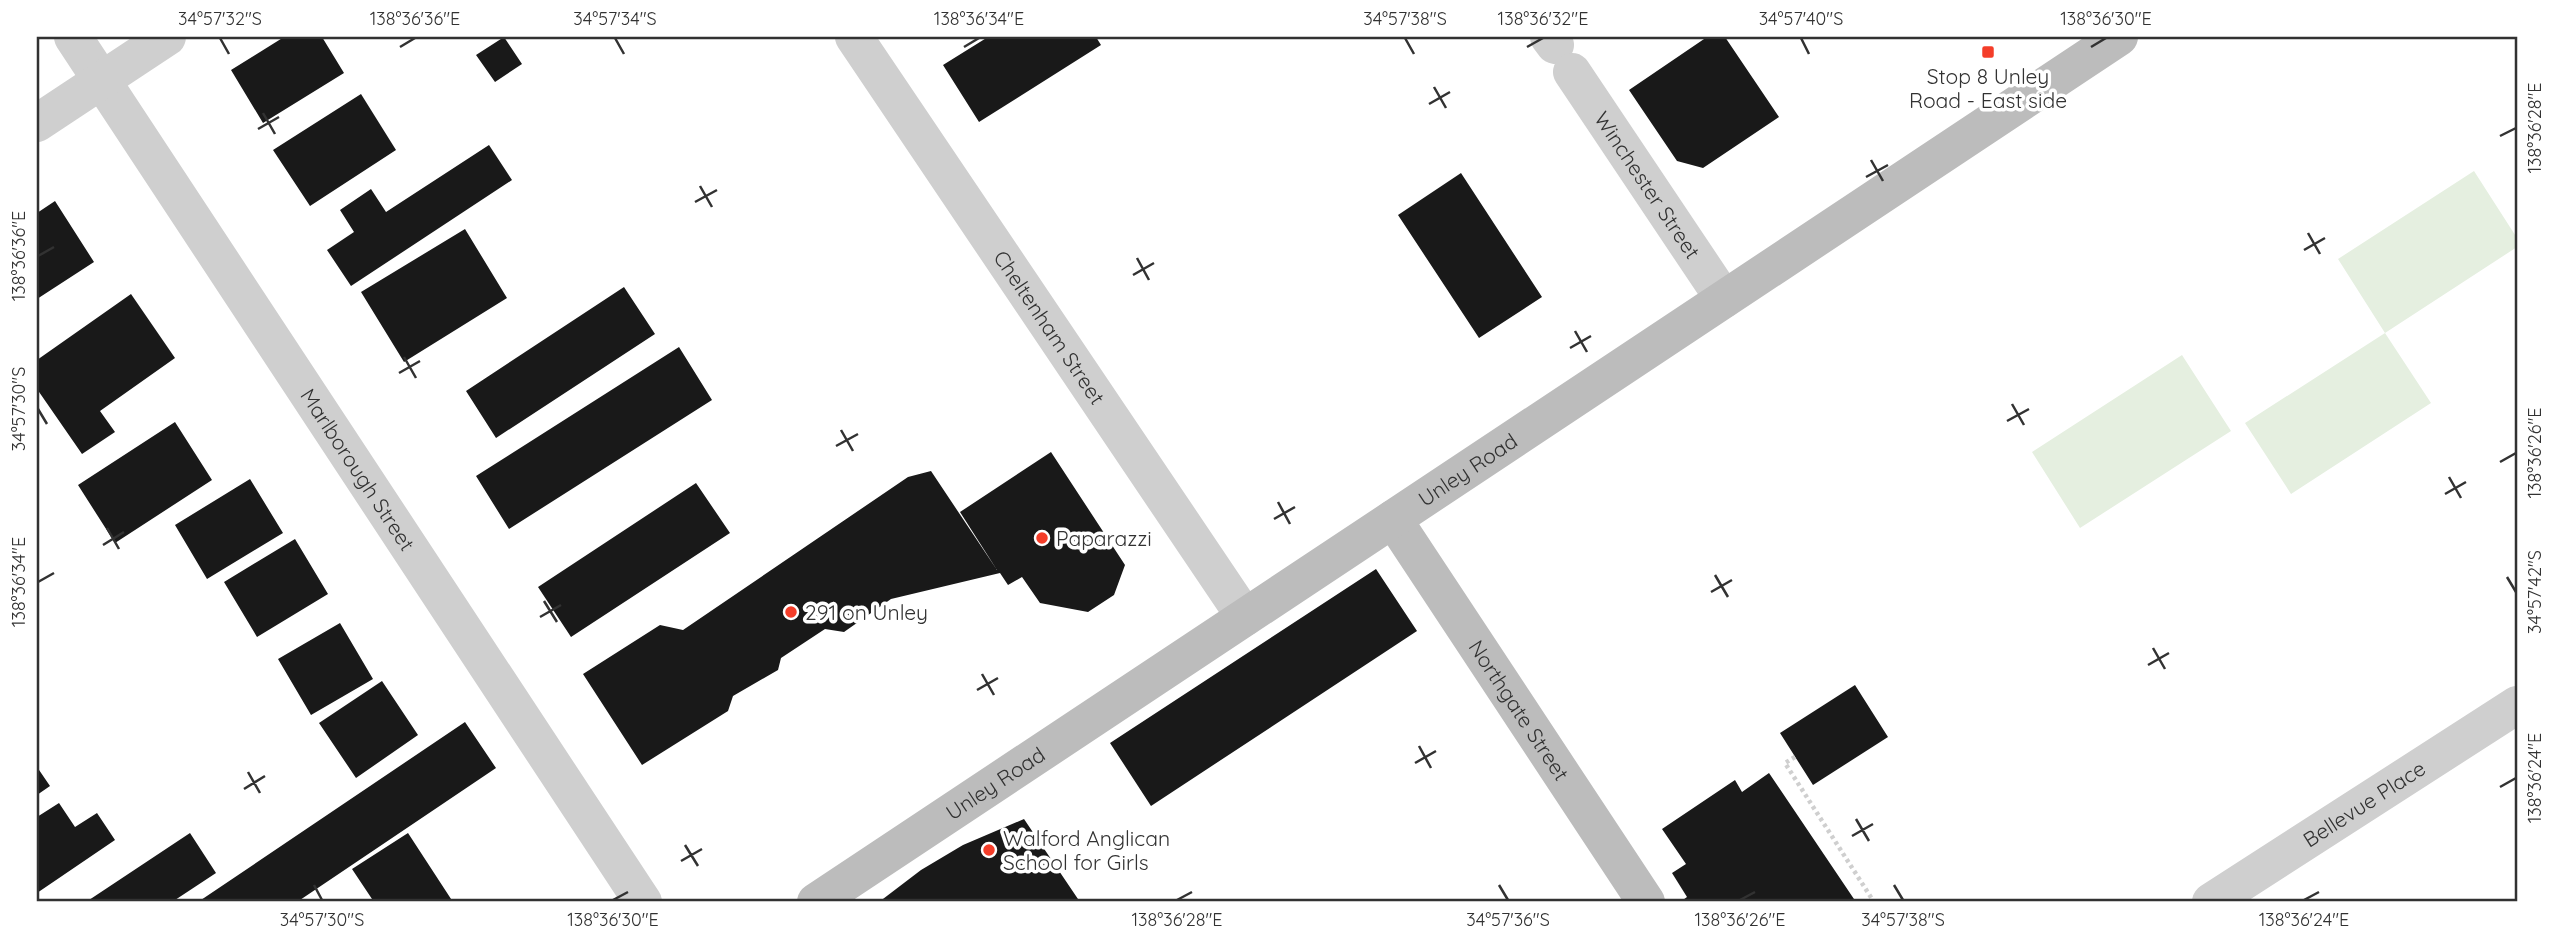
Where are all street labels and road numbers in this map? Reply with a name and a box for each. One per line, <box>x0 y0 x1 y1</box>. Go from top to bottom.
street label: Winchester Street <box>1589 106 1706 264</box>
street label: Cheltenham Street <box>988 245 1111 409</box>
street label: Marlborough Street <box>295 384 421 555</box>
street label: Unley Road <box>1413 427 1522 512</box>
street label: Northgate Street <box>1463 635 1575 785</box>
street label: Unley Road <box>941 741 1050 825</box>
street label: Bellevue Place <box>2298 755 2430 852</box>

